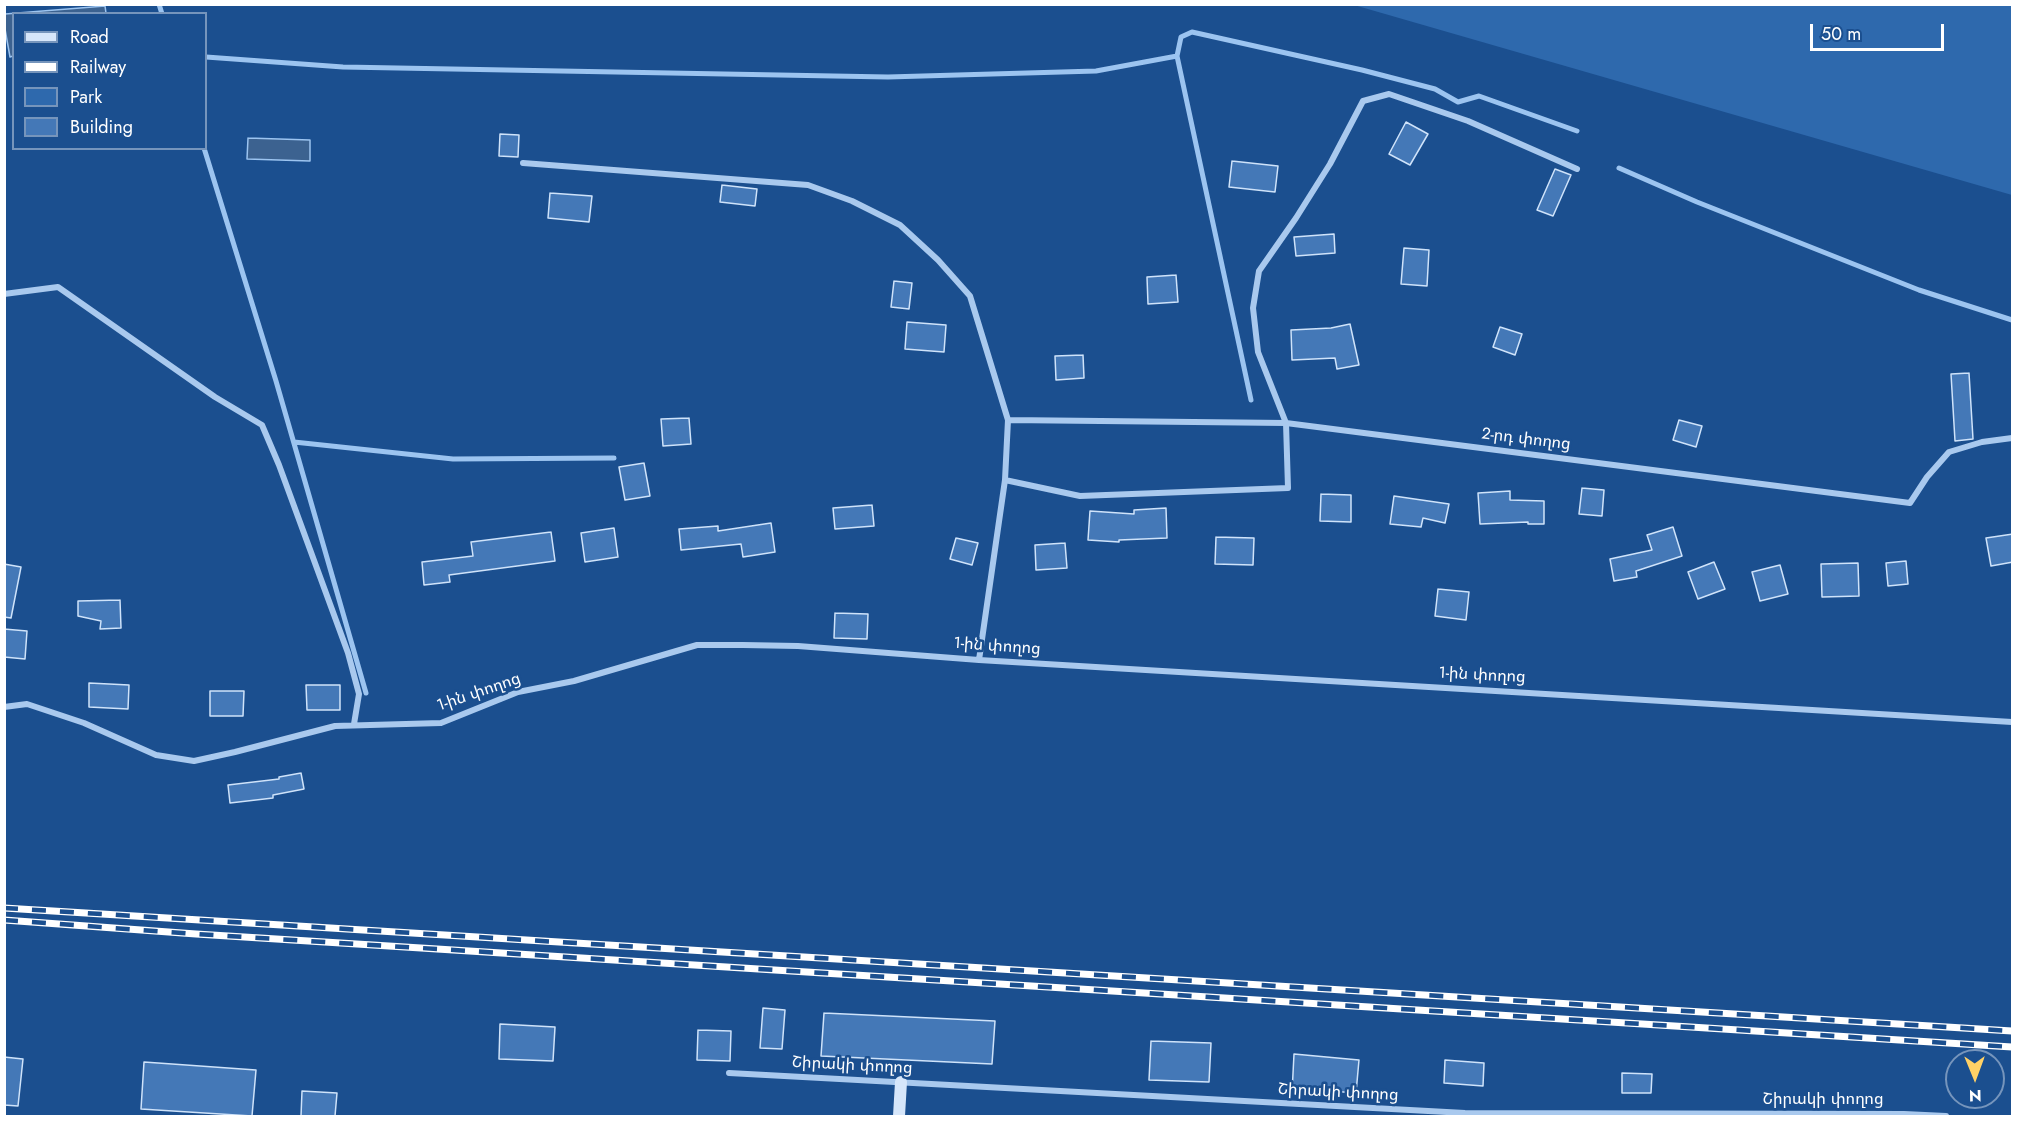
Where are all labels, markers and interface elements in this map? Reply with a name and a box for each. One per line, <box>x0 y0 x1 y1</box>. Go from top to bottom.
legend <box>12 12 207 150</box>
scale bar <box>1813 12 1946 50</box>
text: 50 m <box>1821 21 1861 47</box>
text: Road <box>70 24 109 50</box>
text: Railway <box>70 54 126 80</box>
text: Park <box>70 84 102 110</box>
text: Building <box>70 114 133 140</box>
street label: 2-րդ փողոց <box>1480 425 1572 455</box>
street label: 1-ին փողոց <box>953 634 1041 660</box>
street label: 1-ին փողոց <box>1438 664 1526 688</box>
street label: 1-ին փողոց <box>435 670 523 716</box>
north arrow <box>1945 1049 2005 1109</box>
street label: Շիրակի փողոց <box>791 1053 913 1079</box>
street label: Շիրակի փողոց <box>1277 1080 1399 1106</box>
text: N <box>1969 1084 1982 1107</box>
street label: Շիրակի փողոց <box>1763 1090 1883 1110</box>

